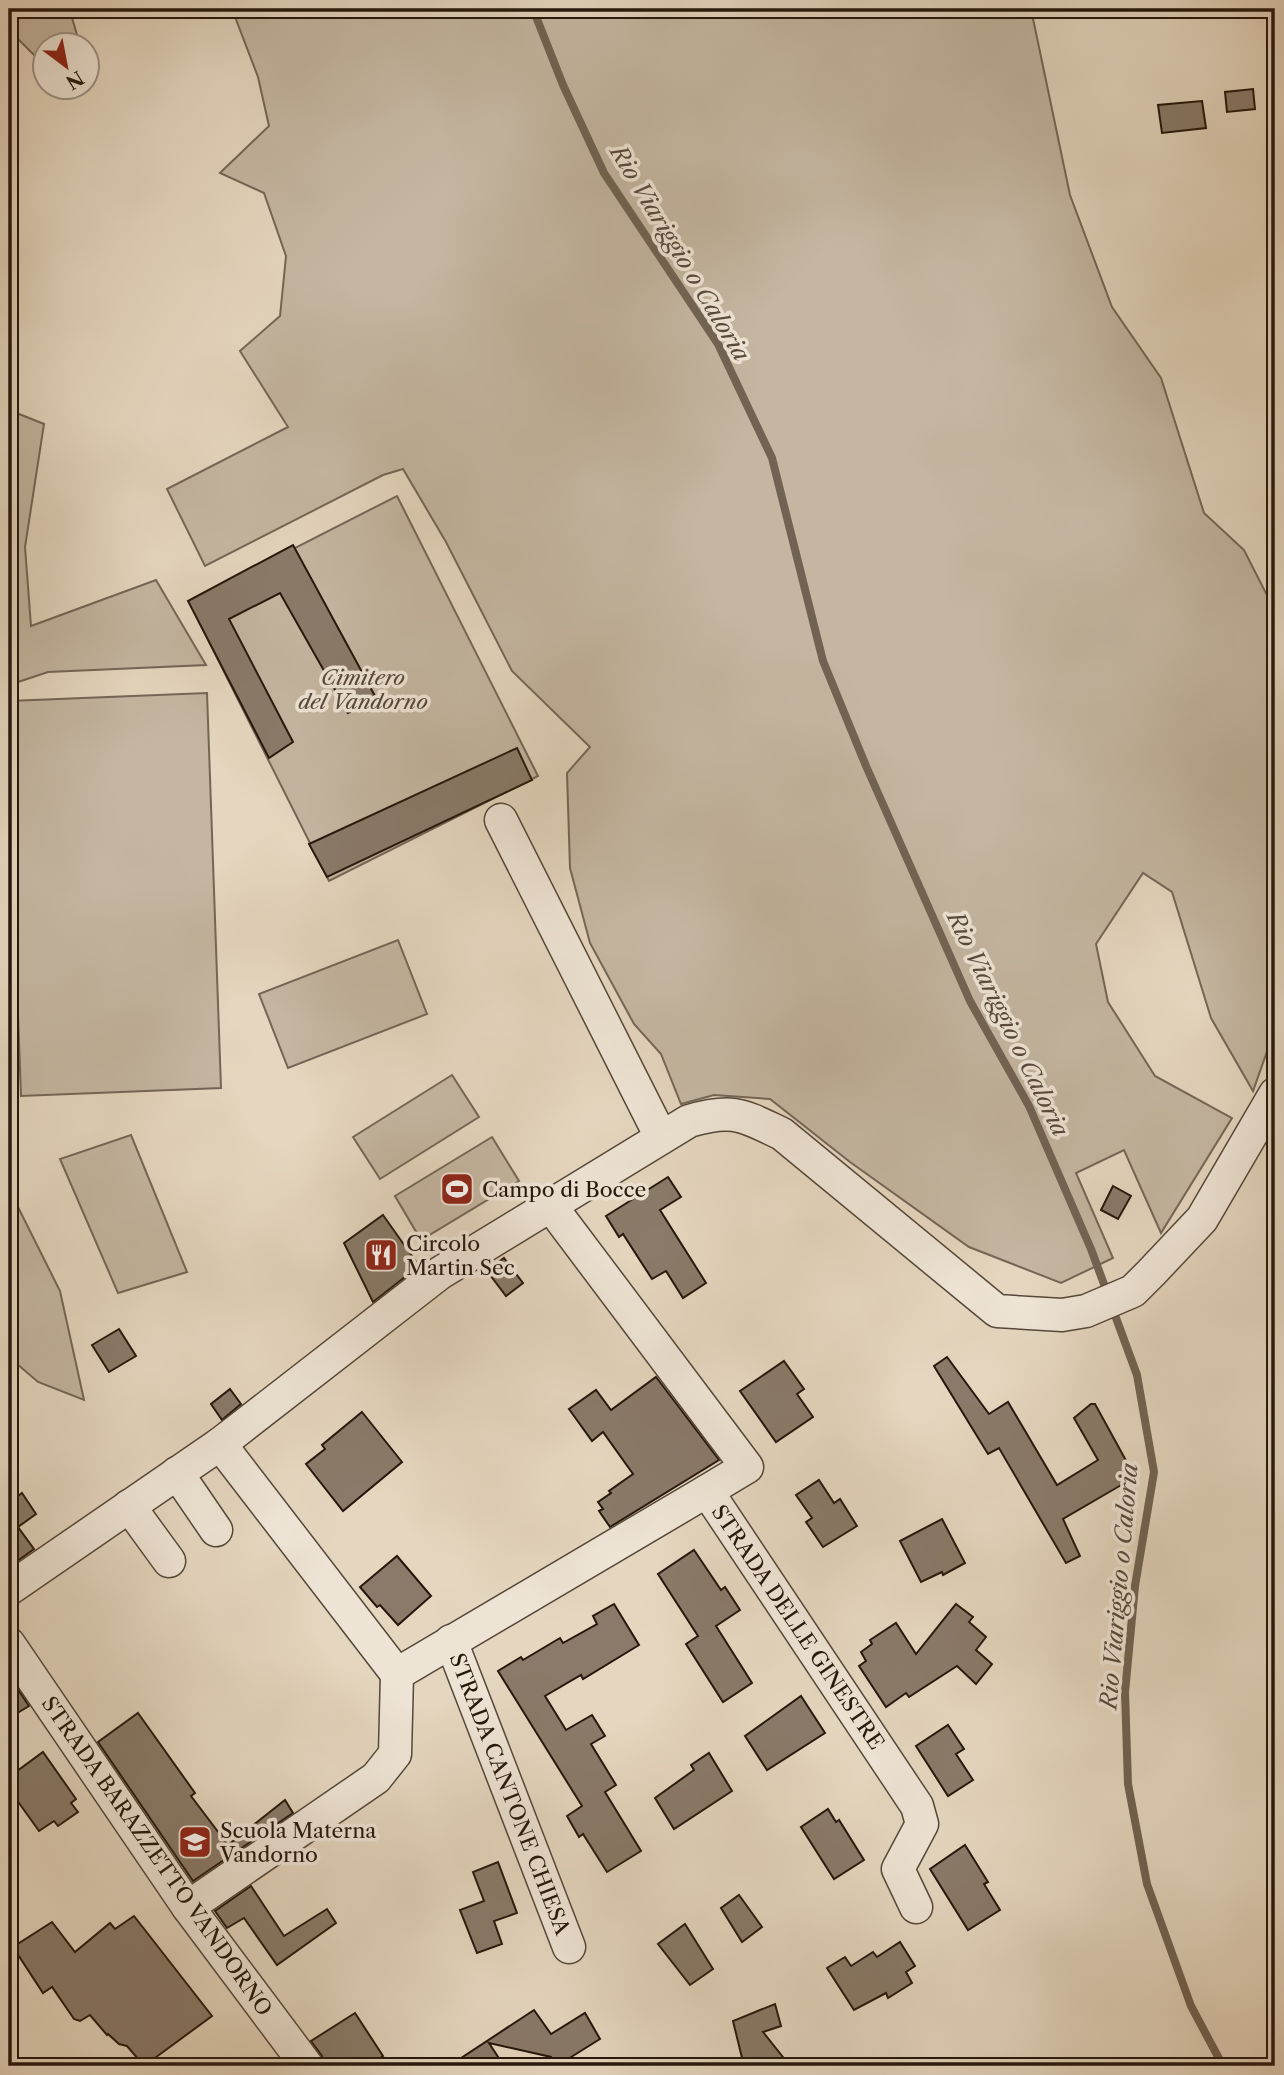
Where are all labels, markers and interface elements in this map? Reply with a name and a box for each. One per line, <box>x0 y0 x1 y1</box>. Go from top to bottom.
north arrow <box>32 32 102 102</box>
text: N <box>62 66 88 94</box>
water label: Rio Viariggio o Caloria <box>603 138 756 366</box>
park label: Cimitero del Vandorno <box>298 665 428 714</box>
water label: Rio Viariggio o Caloria <box>940 905 1075 1141</box>
sports icon: Campo di Bocce <box>438 1170 476 1208</box>
place label: Campo di Bocce <box>482 1177 646 1202</box>
place label: Circolo Martin Sec <box>406 1231 515 1280</box>
restaurant icon: Circolo Martin Sec <box>362 1236 400 1274</box>
water label: Rio Viariggio o Caloria <box>1094 1462 1144 1712</box>
street label: STRADA DELLE GINESTRE <box>707 1500 889 1754</box>
street label: STRADA CANTONE CHIESA <box>445 1650 576 1939</box>
street label: STRADA BARAZZETTO VANDORNO <box>37 1692 277 2020</box>
place label: Scuola Materna Vandorno <box>219 1818 377 1867</box>
school or university icon: Scuola Materna Vandorno <box>176 1823 214 1861</box>

